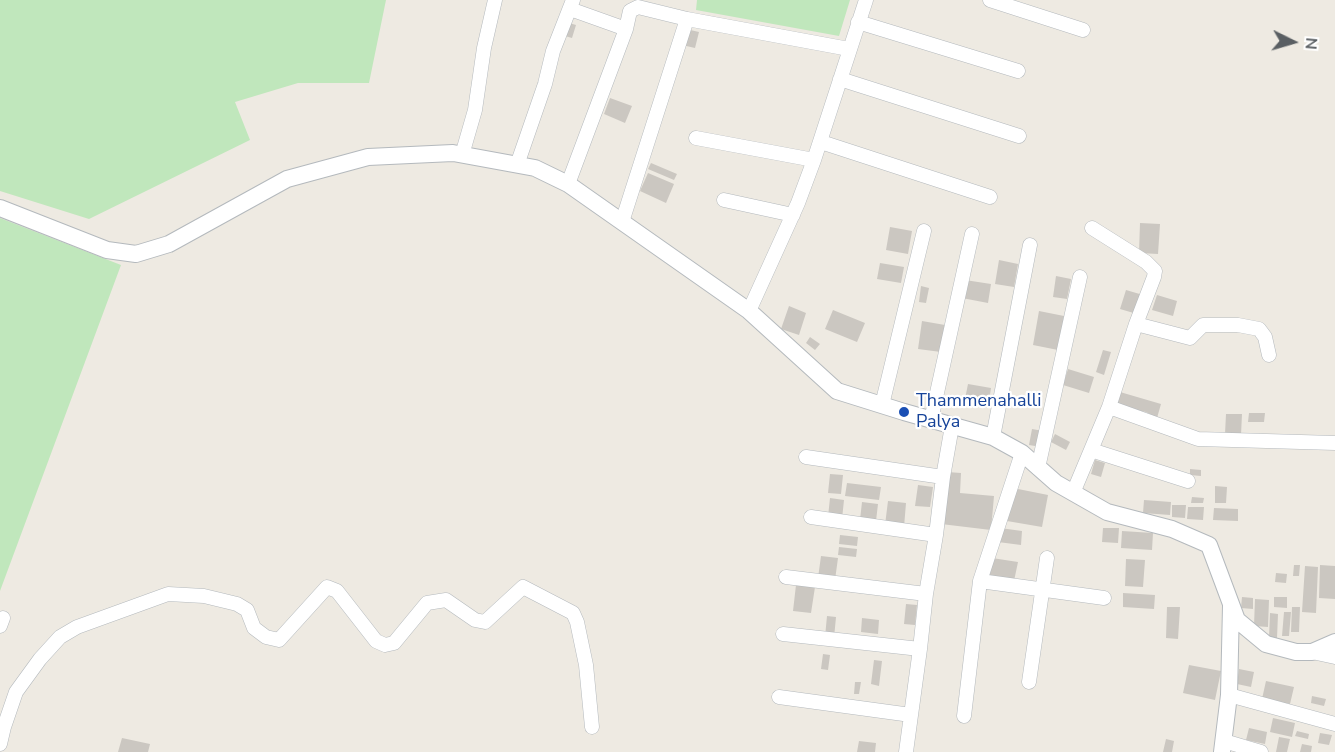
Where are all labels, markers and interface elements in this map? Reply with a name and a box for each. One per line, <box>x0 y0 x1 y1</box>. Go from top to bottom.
north arrow <box>1263 12 1323 72</box>
text: N <box>1299 37 1322 50</box>
place label: Thammenahalli Palya <box>916 391 1041 434</box>
marker: Thammenahalli Palya <box>897 405 911 419</box>

